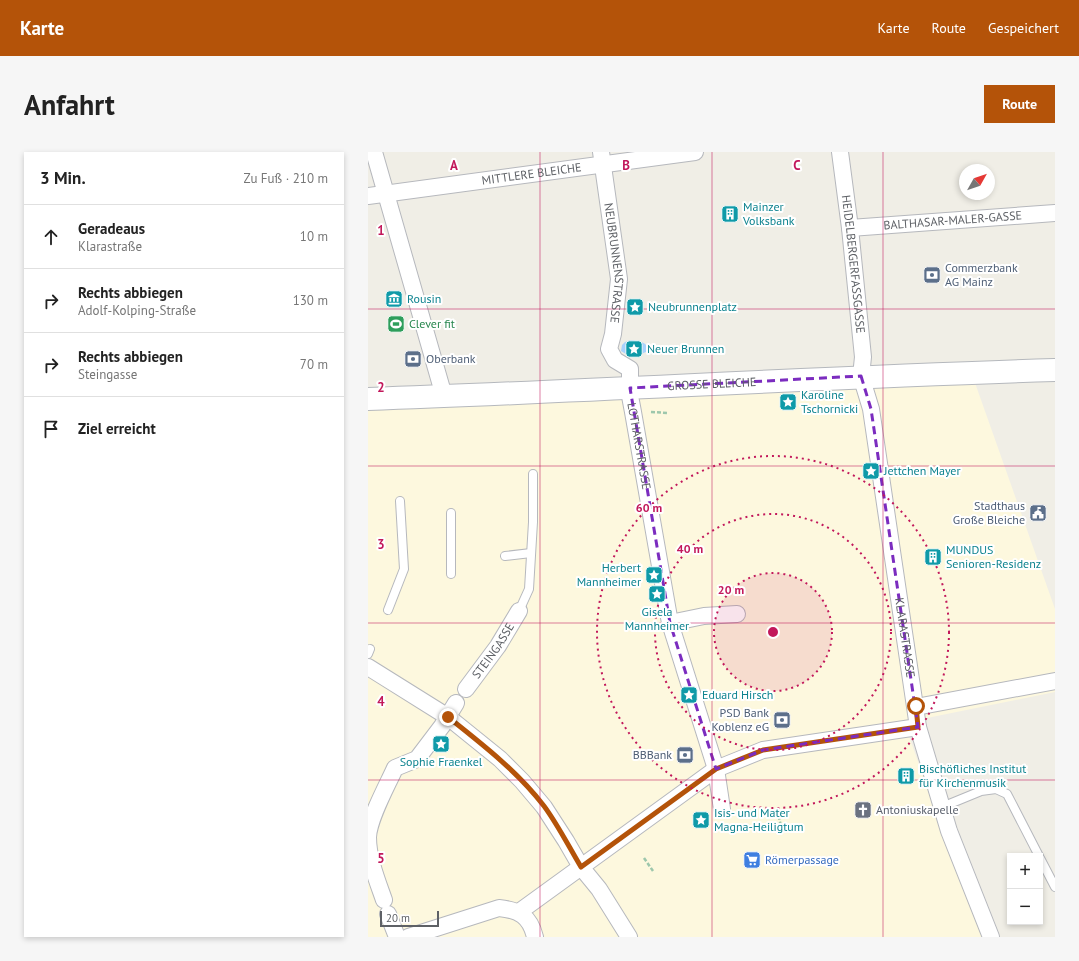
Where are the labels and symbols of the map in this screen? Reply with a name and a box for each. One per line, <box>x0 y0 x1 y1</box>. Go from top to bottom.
text: A <box>450 157 458 174</box>
text: B <box>622 157 630 174</box>
text: C <box>793 157 801 174</box>
street label: MITTLERE BLEICHE <box>481 159 582 188</box>
north arrow <box>959 164 995 200</box>
street label: HEIDELBERGERFASSGASSE <box>839 194 869 334</box>
place label: Mainzer Volksbank <box>742 199 795 228</box>
street label: NEUBRUNNENSTRASSE <box>601 202 627 324</box>
building icon: Mainzer Volksbank <box>720 204 740 224</box>
street label: BALTHASAR-MALER-GASSE <box>883 207 1022 233</box>
text: 1 <box>377 222 385 239</box>
place label: Commerzbank AG Mainz <box>945 260 1018 289</box>
bank icon: Commerzbank AG Mainz <box>922 265 942 285</box>
museum icon: Rousin <box>384 289 404 309</box>
place label: Rousin <box>407 291 441 306</box>
place icon: Neubrunnenplatz <box>625 297 645 317</box>
place label: Neubrunnenplatz <box>648 299 737 314</box>
sports icon: Clever fit <box>386 314 406 334</box>
place label: Clever fit <box>409 316 455 331</box>
place icon: Neuer Brunnen <box>624 339 644 359</box>
place label: Neuer Brunnen <box>647 341 724 356</box>
bank icon: Oberbank <box>403 349 423 369</box>
place label: Oberbank <box>426 351 476 366</box>
street label: GROSSE BLEICHE <box>667 374 757 393</box>
text: 2 <box>377 379 385 396</box>
place label: Karoline Tschornicki <box>801 387 858 416</box>
place icon: Karoline Tschornicki <box>778 392 798 412</box>
street label: LOTHARSTRASSE <box>624 401 654 491</box>
place icon: Jettchen Mayer <box>861 461 881 481</box>
place label: Jettchen Mayer <box>883 463 961 478</box>
place label: Stadthaus Große Bleiche <box>953 498 1025 527</box>
text: 60 m <box>636 500 662 515</box>
public building icon: Stadthaus Große Bleiche <box>1028 503 1048 523</box>
text: 3 <box>377 536 385 553</box>
text: 40 m <box>677 541 703 556</box>
place label: MUNDUS Senioren-Residenz <box>946 542 1041 571</box>
building icon: MUNDUS Senioren-Residenz <box>923 547 943 567</box>
place label: Herbert Mannheimer <box>577 560 641 589</box>
place icon: Herbert Mannheimer <box>644 565 664 585</box>
text: 20 m <box>718 582 744 597</box>
place icon: Gisela Mannheimer <box>647 584 667 604</box>
street label: KLARASTRASSE <box>892 597 919 679</box>
place label: Gisela Mannheimer <box>625 604 689 633</box>
street label: STEINGASSE <box>468 620 517 681</box>
centre of rings <box>766 625 780 639</box>
place icon: Eduard Hirsch <box>679 685 699 705</box>
place label: Eduard Hirsch <box>702 687 773 702</box>
text: 4 <box>377 693 385 710</box>
route start <box>907 697 925 715</box>
place label: PSD Bank Koblenz eG <box>712 705 769 734</box>
route end <box>439 708 457 726</box>
bank icon: PSD Bank Koblenz eG <box>772 710 792 730</box>
place icon: Sophie Fraenkel <box>431 734 451 754</box>
bank icon: BBBank <box>675 745 695 765</box>
place label: BBBank <box>633 747 672 762</box>
place label: Sophie Fraenkel <box>400 754 483 769</box>
place label: Bischöfliches Institut für Kirchenmusik <box>919 761 1026 790</box>
building icon: Bischöfliches Institut für Kirchenmusik <box>896 766 916 786</box>
church icon: Antoniuskapelle <box>853 800 873 820</box>
place label: Antoniuskapelle <box>876 802 959 817</box>
place label: Isis- und Mater Magna-Heiligtum <box>714 805 804 834</box>
place icon: Isis- und Mater Magna-Heiligtum <box>691 810 711 830</box>
text: 5 <box>377 850 385 867</box>
supermarket icon: Römerpassage <box>742 850 762 870</box>
place label: Römerpassage <box>765 852 839 867</box>
scale bar <box>380 909 439 928</box>

